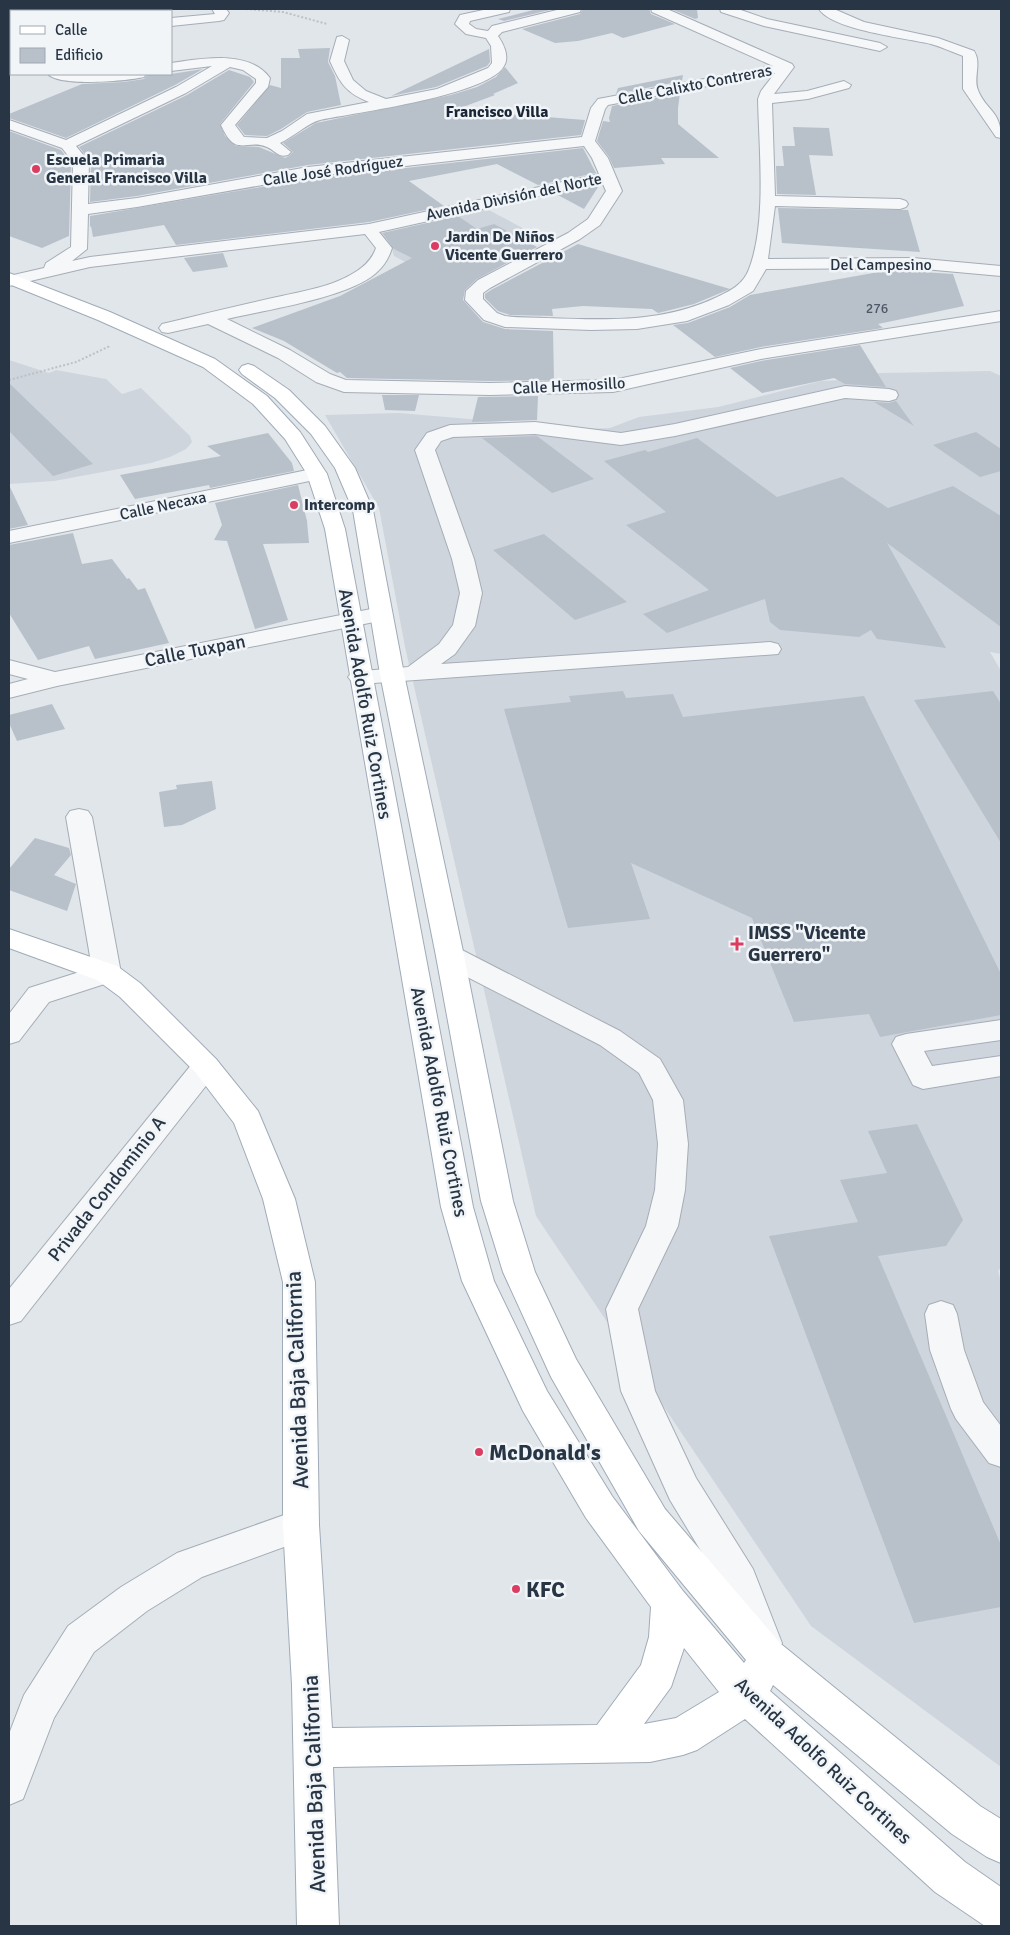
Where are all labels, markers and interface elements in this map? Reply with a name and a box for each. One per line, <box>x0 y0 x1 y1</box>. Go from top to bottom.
legend <box>10 10 172 75</box>
text: Calle <box>55 21 88 39</box>
text: Edificio <box>55 46 103 64</box>
street label: Calle Calixto Contreras <box>616 60 774 110</box>
district label: Francisco Villa <box>446 102 548 122</box>
place label: Escuela Primaria General Francisco Villa <box>46 150 207 188</box>
street label: Calle José Rodríguez <box>262 151 404 191</box>
marker: Escuela Primaria General Francisco Villa <box>30 163 42 175</box>
street label: Avenida División del Norte <box>424 169 604 225</box>
place label: Jardin De Niños Vicente Guerrero <box>445 227 563 265</box>
marker: Jardin De Niños Vicente Guerrero <box>429 240 441 252</box>
street label: Del Campesino <box>830 255 932 275</box>
house number: 276 <box>866 300 888 317</box>
street label: Calle Hermosillo <box>512 373 626 399</box>
street label: Calle Necaxa <box>118 487 208 525</box>
place label: Intercomp <box>304 495 375 515</box>
marker: Intercomp <box>288 499 300 511</box>
street label: Avenida Adolfo Ruiz Cortines <box>333 587 397 821</box>
street label: Calle Tuxpan <box>142 629 248 673</box>
place label: IMSS "Vicente Guerrero" <box>748 921 866 967</box>
marker: IMSS "Vicente Guerrero" <box>730 937 744 951</box>
street label: Avenida Adolfo Ruiz Cortines <box>405 985 473 1219</box>
street label: Privada Condominio A <box>43 1111 171 1266</box>
street label: Avenida Baja California <box>280 1270 314 1490</box>
place label: McDonald's <box>489 1439 601 1466</box>
marker: McDonald's <box>473 1446 485 1458</box>
place label: KFC <box>526 1576 565 1603</box>
marker: KFC <box>510 1583 522 1595</box>
street label: Avenida Adolfo Ruiz Cortines <box>729 1673 917 1849</box>
street label: Avenida Baja California <box>297 1674 331 1894</box>

